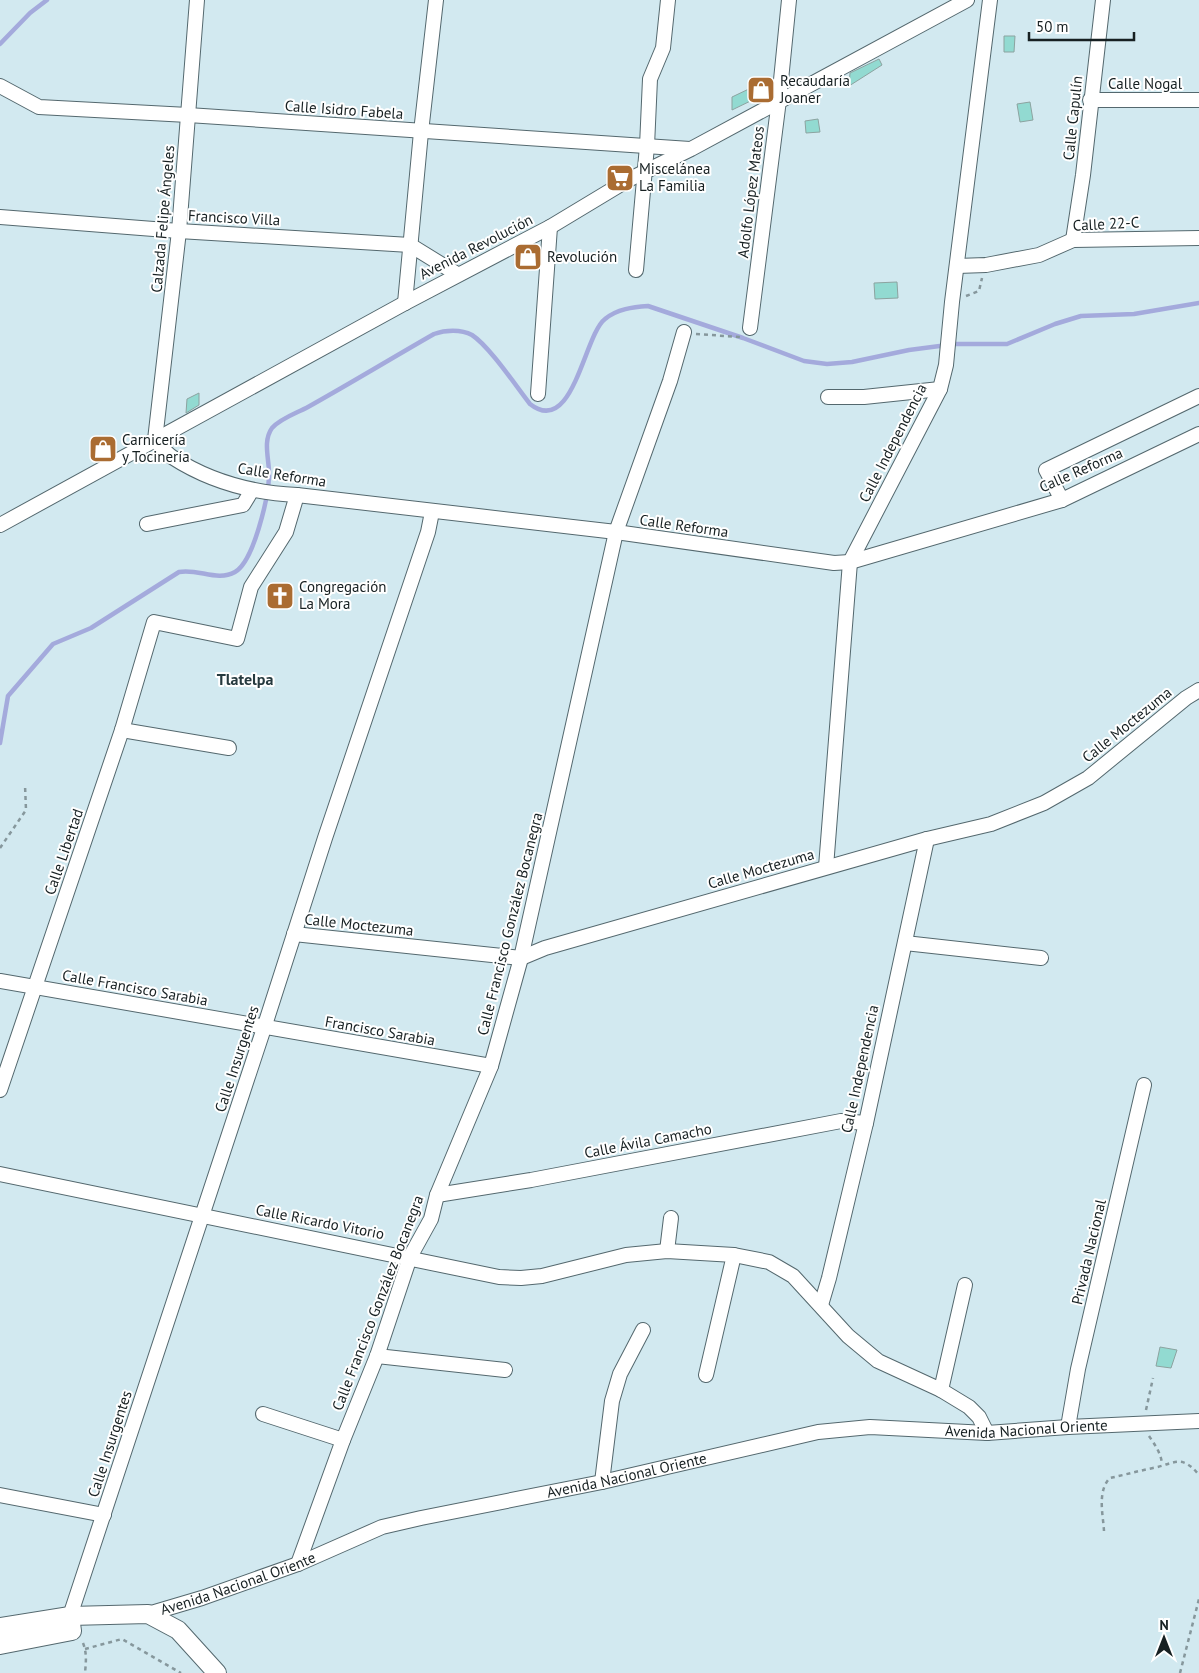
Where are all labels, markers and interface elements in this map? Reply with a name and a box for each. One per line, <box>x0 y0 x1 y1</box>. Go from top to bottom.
scale bar <box>1029 10 1134 42</box>
text: 50 m <box>1036 17 1069 36</box>
place label: Recaudaría Joaner <box>779 71 850 107</box>
street label: Calle Nogal <box>1108 74 1183 93</box>
shop icon: Recaudaría Joaner <box>746 75 776 105</box>
street label: Calle Capulín <box>1059 75 1086 161</box>
street label: Calle Isidro Fabela <box>284 96 404 123</box>
street label: Adolfo López Mateos <box>733 125 768 259</box>
street label: Calzada Felipe Ángeles <box>147 145 178 293</box>
place label: Miscelánea La Familia <box>639 159 710 195</box>
supermarket icon: Miscelánea La Familia <box>605 163 635 193</box>
street label: Francisco Villa <box>187 206 281 229</box>
street label: Avenida Revolución <box>416 210 536 283</box>
street label: Calle 22-C <box>1072 212 1140 235</box>
shop icon: Revolución <box>513 242 543 272</box>
place label: Revolución <box>547 247 617 266</box>
street label: Calle Independencia <box>854 380 931 505</box>
place label: Carnicería y Tocinería <box>122 430 190 466</box>
shop icon: Carnicería y Tocinería <box>88 434 118 464</box>
street label: Calle Reforma <box>1036 443 1125 496</box>
street label: Calle Reforma <box>236 458 328 491</box>
street label: Calle Reforma <box>639 510 730 541</box>
place label: Congregación La Mora <box>299 577 386 613</box>
church icon: Congregación La Mora <box>265 581 295 611</box>
district label: Tlatelpa <box>217 669 273 689</box>
street label: Calle Moctezuma <box>1078 683 1175 766</box>
street label: Calle Libertad <box>40 806 87 897</box>
street label: Calle Francisco González Bocanegra <box>473 810 546 1037</box>
street label: Calle Moctezuma <box>706 844 816 893</box>
street label: Calle Moctezuma <box>304 909 415 940</box>
street label: Calle Francisco Sarabia <box>61 965 209 1010</box>
street label: Calle Insurgentes <box>210 1003 263 1115</box>
street label: Calle Independencia <box>837 1003 882 1135</box>
street label: Francisco Sarabia <box>323 1011 437 1050</box>
street label: Calle Ávila Camacho <box>583 1119 713 1162</box>
street label: Calle Francisco González Bocanegra <box>328 1192 427 1413</box>
street label: Privada Nacional <box>1067 1197 1110 1306</box>
street label: Calle Ricardo Vitorio <box>254 1200 386 1243</box>
street label: Calle Insurgentes <box>83 1388 136 1500</box>
street label: Avenida Nacional Oriente <box>944 1415 1108 1442</box>
street label: Avenida Nacional Oriente <box>545 1448 708 1502</box>
street label: Avenida Nacional Oriente <box>158 1547 318 1619</box>
north arrow <box>1139 1613 1189 1663</box>
text: N <box>1159 1616 1169 1634</box>

